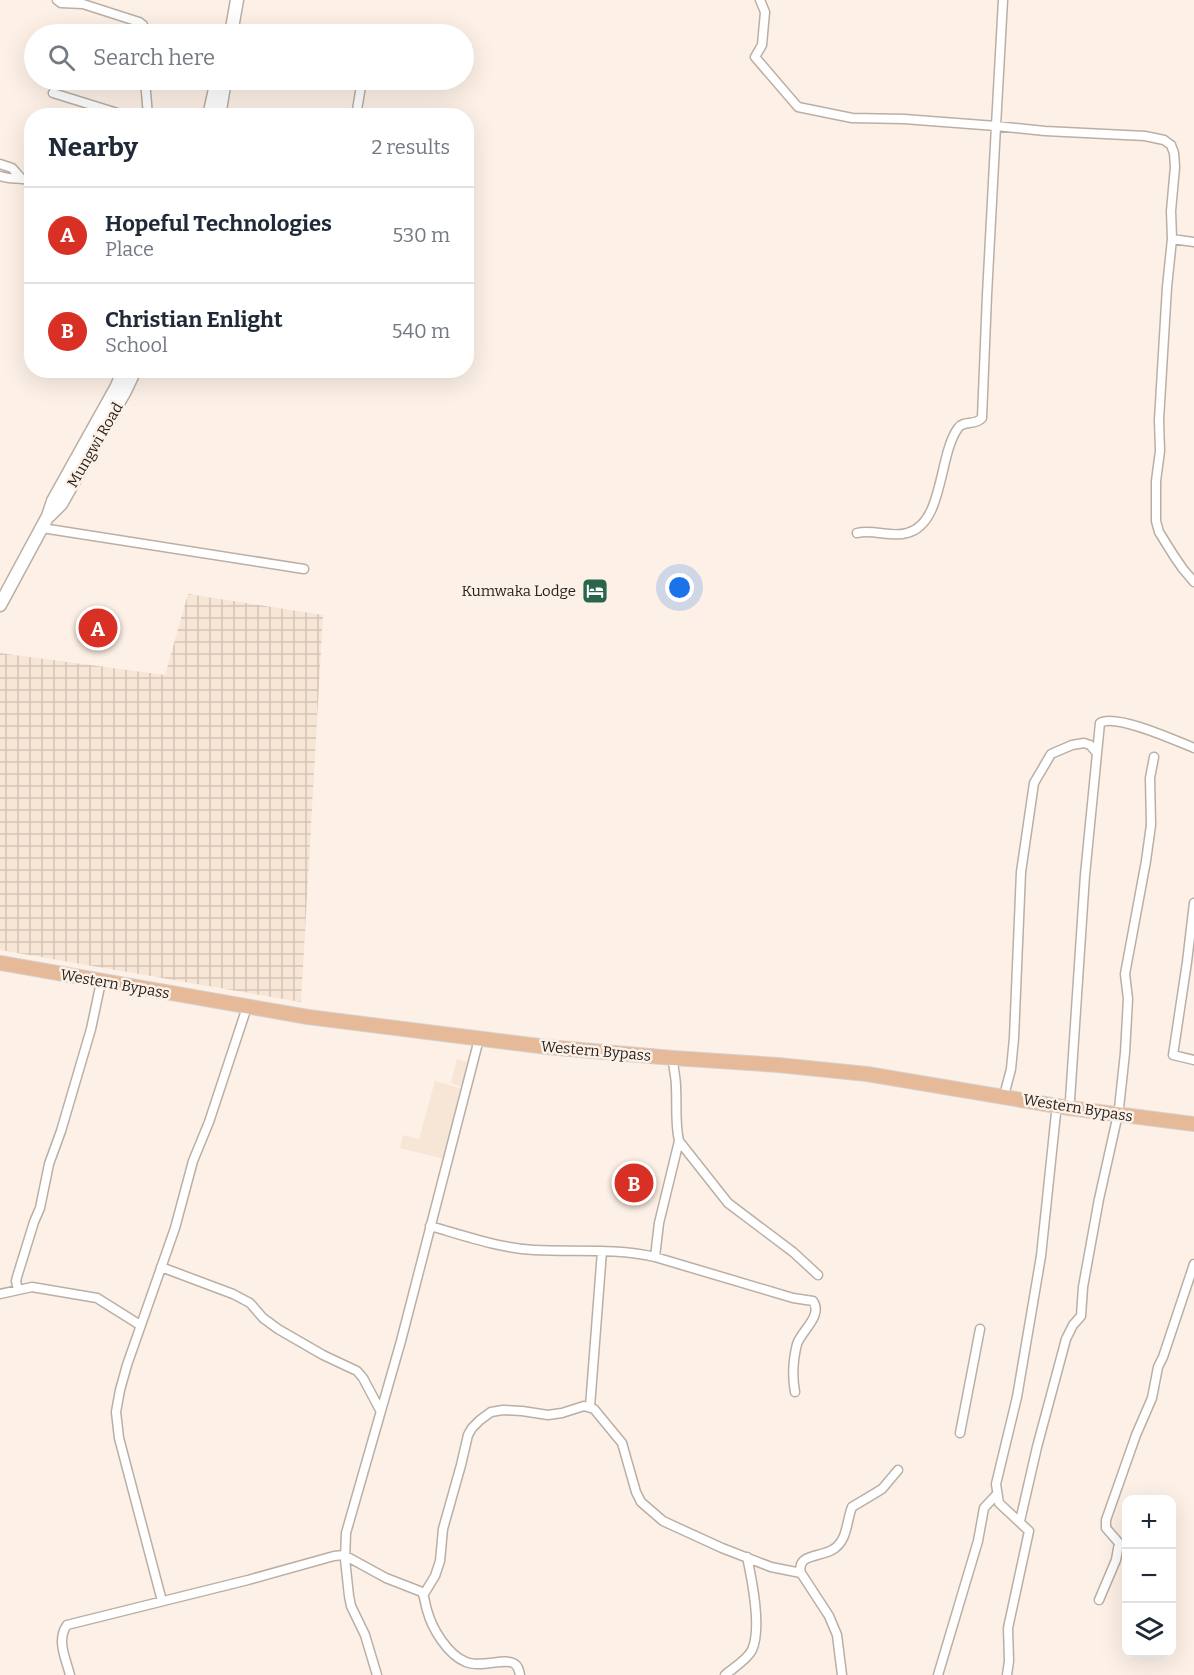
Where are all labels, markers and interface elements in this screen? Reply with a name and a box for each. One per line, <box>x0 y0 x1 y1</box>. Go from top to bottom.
search box <box>24 24 474 90</box>
icon: search <box>45 41 78 74</box>
text: Search here <box>93 44 215 71</box>
text: Nearby <box>48 132 138 163</box>
text: 2 results <box>371 135 450 159</box>
text: Hopeful Technologies <box>105 210 332 237</box>
text: A <box>60 223 75 247</box>
text: 530 m <box>392 223 450 247</box>
text: Place <box>105 237 154 261</box>
text: Christian Enlight <box>105 306 283 333</box>
text: B <box>61 319 74 343</box>
text: 540 m <box>392 319 450 343</box>
text: School <box>105 333 168 357</box>
street label: Mungwi Road <box>63 399 127 491</box>
your location <box>665 573 694 602</box>
hotel icon: Kumwaka Lodge <box>580 576 610 606</box>
place label: Kumwaka Lodge <box>461 582 576 600</box>
pin: A <box>78 606 118 650</box>
street label: Western Bypass <box>59 966 171 1002</box>
street label: Western Bypass <box>540 1037 652 1065</box>
street label: Western Bypass <box>1022 1090 1134 1126</box>
pin: B <box>614 1160 654 1206</box>
map controls <box>1122 1495 1176 1657</box>
button: + <box>1122 1495 1176 1549</box>
button: − <box>1122 1549 1176 1603</box>
button: layers <box>1122 1603 1176 1657</box>

